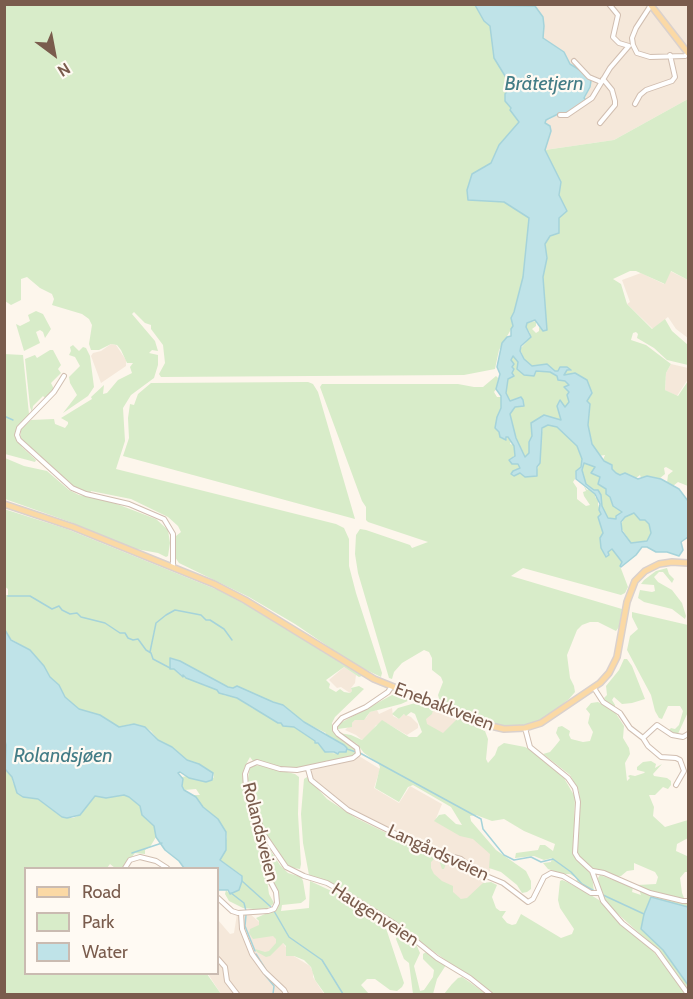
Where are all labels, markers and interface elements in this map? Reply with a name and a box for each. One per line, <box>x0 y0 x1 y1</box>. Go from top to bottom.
north arrow <box>24 24 84 84</box>
text: N <box>54 59 74 81</box>
water label: Bråtetjern <box>504 72 584 96</box>
street label: Enebakkveien <box>391 678 497 736</box>
water label: Rolandsjøen <box>13 744 113 768</box>
street label: Rolandsveien <box>237 780 283 884</box>
street label: Langårdsveien <box>384 820 492 886</box>
legend <box>24 867 219 975</box>
street label: Haugenveien <box>327 879 423 951</box>
text: Road <box>82 881 121 903</box>
text: Park <box>82 911 114 933</box>
text: Water <box>82 941 128 963</box>

